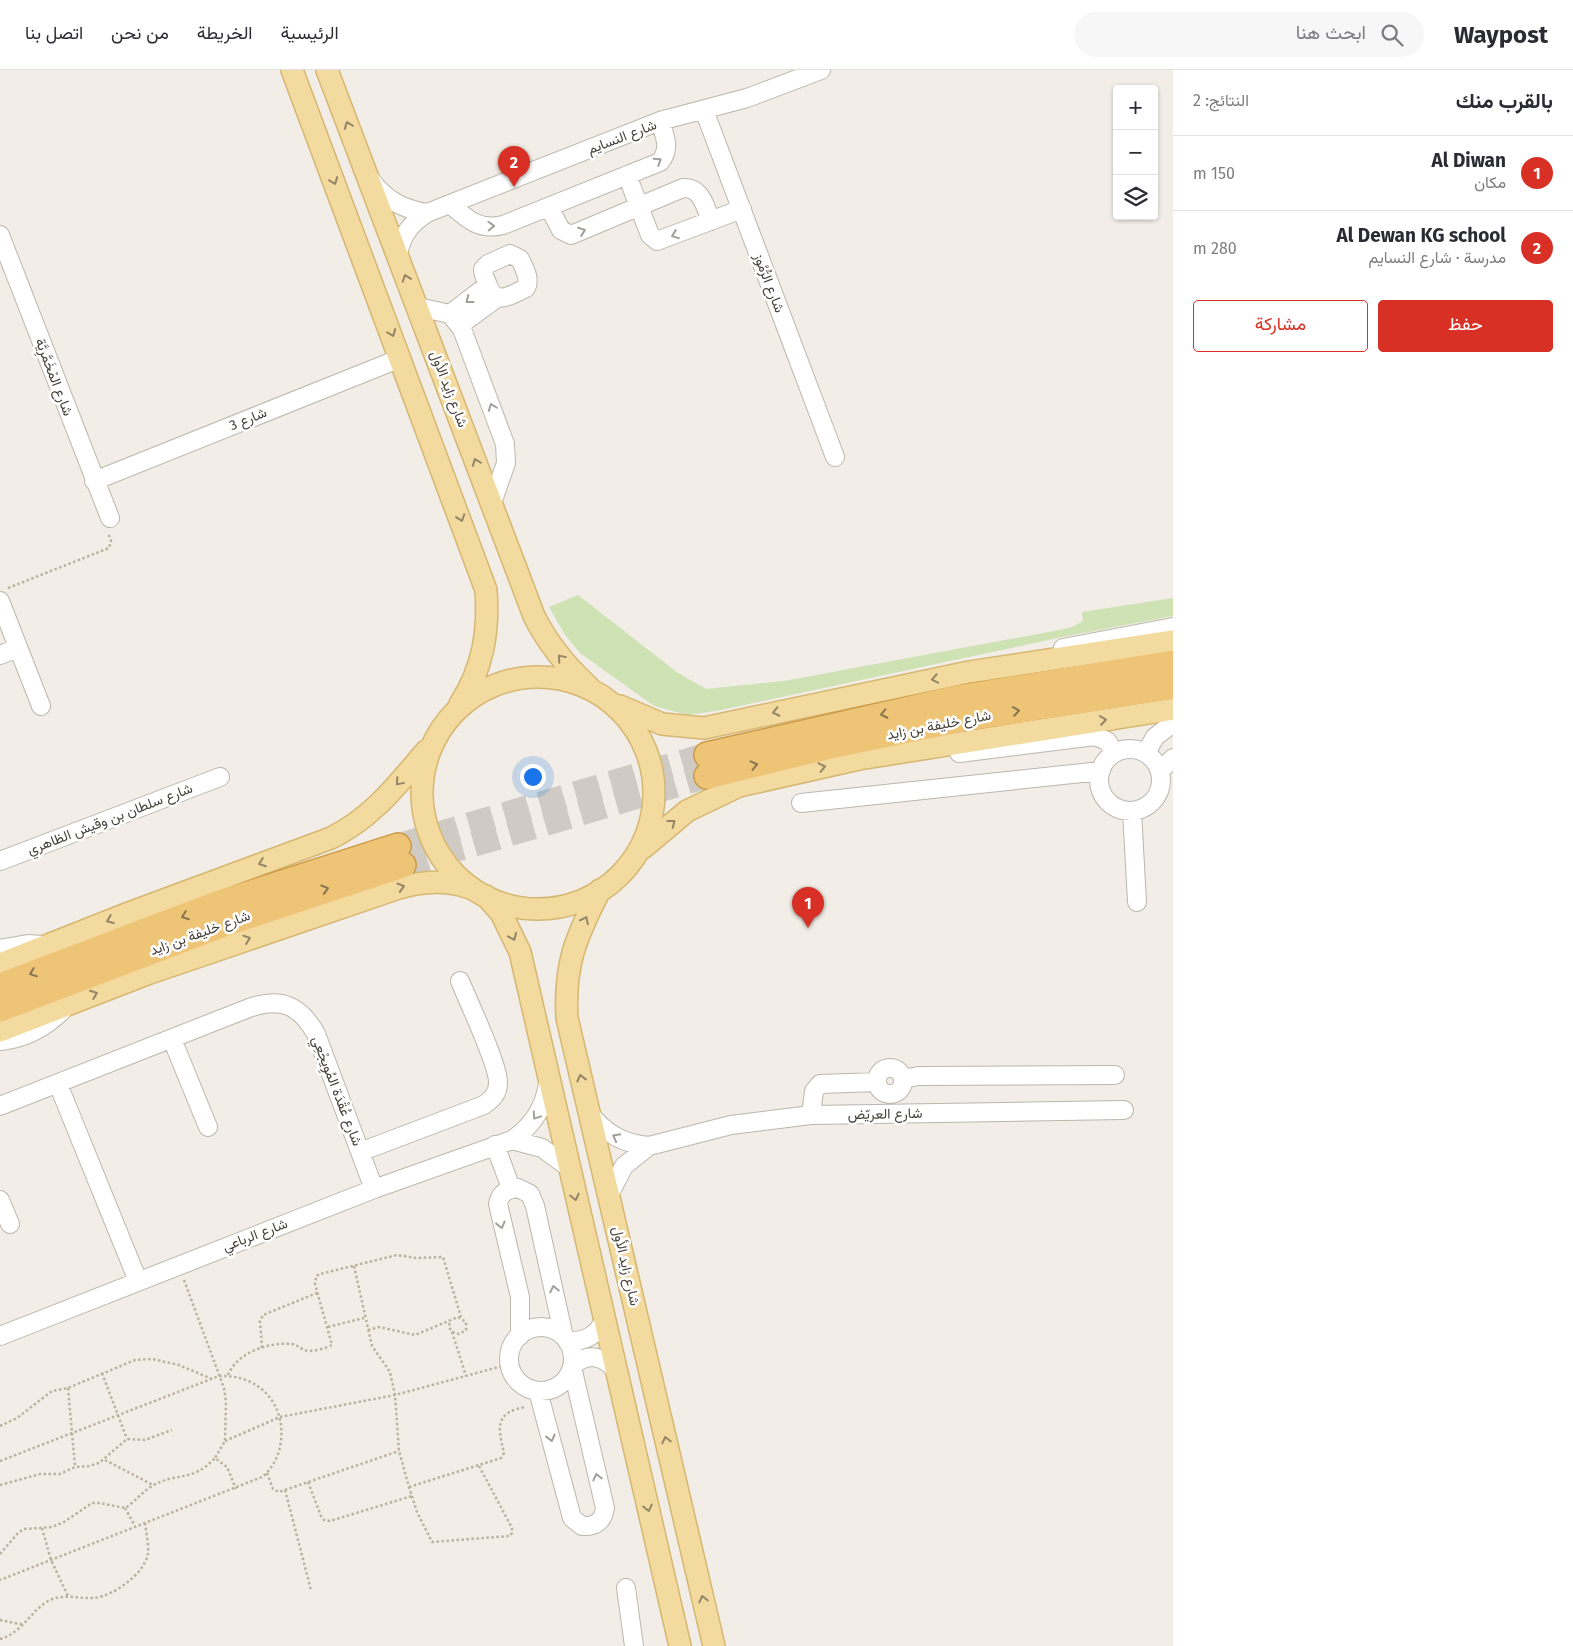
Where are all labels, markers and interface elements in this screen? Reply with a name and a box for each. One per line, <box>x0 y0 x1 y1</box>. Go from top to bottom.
search box <box>1074 12 1424 57</box>
text: ابحث هنا <box>1296 21 1366 44</box>
icon: search <box>1378 21 1406 49</box>
text: Waypost <box>1454 21 1548 49</box>
text: اتصل بنا <box>25 22 83 44</box>
text: من نحن <box>111 22 169 44</box>
text: الخريطة <box>197 22 253 44</box>
text: الرئيسية <box>281 22 339 44</box>
map controls <box>1113 85 1158 220</box>
button: + <box>1113 85 1158 130</box>
text: بالقرب منك <box>1456 88 1553 114</box>
text: النتائج: 2 <box>1193 91 1249 110</box>
street label: شارع النسايم <box>585 116 660 160</box>
one-way arrow <box>344 122 354 130</box>
button: − <box>1113 130 1158 175</box>
pin: 2 <box>498 146 530 187</box>
text: Al Diwan <box>1432 149 1506 172</box>
one-way arrow <box>652 158 661 168</box>
text: 150 m <box>1193 164 1235 183</box>
text: 1 <box>1533 164 1541 183</box>
text: مكان <box>1474 173 1506 192</box>
button: layers <box>1113 175 1158 220</box>
one-way arrow <box>328 176 338 185</box>
one-way arrow <box>487 221 495 231</box>
text: Al Dewan KG school <box>1336 224 1506 247</box>
one-way arrow <box>577 227 585 237</box>
one-way arrow <box>671 229 680 239</box>
text: 280 m <box>1193 239 1237 258</box>
text: 2 <box>1533 239 1541 258</box>
text: مدرسة · شارع النسايم <box>1369 248 1506 267</box>
street label: شارع الرُّمُوز <box>748 250 788 316</box>
one-way arrow <box>402 274 412 282</box>
one-way arrow <box>466 294 475 302</box>
button: مشاركة <box>1193 300 1368 352</box>
button: حفظ <box>1378 300 1553 352</box>
one-way arrow <box>386 328 396 337</box>
street label: شارع المْخَمَّرِيَّة <box>29 336 77 419</box>
street label: شارع زايد الأول <box>425 348 471 431</box>
one-way arrow <box>487 403 498 412</box>
street label: شارع 3 <box>227 404 270 436</box>
one-way arrow <box>472 458 482 467</box>
one-way arrow <box>455 513 465 522</box>
one-way arrow <box>558 655 567 664</box>
one-way arrow <box>930 673 939 684</box>
one-way arrow <box>771 706 780 717</box>
one-way arrow <box>1012 706 1020 716</box>
street label: شارع خليفة بن زايد <box>886 707 993 745</box>
one-way arrow <box>879 708 888 719</box>
one-way arrow <box>1100 715 1108 726</box>
one-way arrow <box>750 760 758 770</box>
one-way arrow <box>818 762 827 773</box>
your location <box>520 764 546 790</box>
one-way arrow <box>396 777 405 786</box>
street label: شارع سلطان بن وقيش الظاهري <box>25 780 196 861</box>
one-way arrow <box>666 820 675 828</box>
one-way arrow <box>259 857 267 867</box>
one-way arrow <box>396 883 405 893</box>
one-way arrow <box>320 884 328 894</box>
pin: 1 <box>792 887 824 928</box>
street label: شارع خليفة بن زايد <box>148 907 253 961</box>
one-way arrow <box>181 910 190 920</box>
one-way arrow <box>106 914 115 924</box>
one-way arrow <box>579 916 589 925</box>
one-way arrow <box>507 932 517 941</box>
one-way arrow <box>242 935 251 945</box>
one-way arrow <box>29 967 38 977</box>
one-way arrow <box>89 990 98 1001</box>
street label: شارع عُقْدَة المُوِيجْعِي <box>305 1034 366 1149</box>
one-way arrow <box>576 1073 587 1082</box>
street label: شارع العريّض <box>847 1105 923 1125</box>
one-way arrow <box>533 1110 542 1120</box>
one-way arrow <box>612 1133 621 1143</box>
one-way arrow <box>569 1192 580 1201</box>
street label: شارع الرباعي <box>220 1215 291 1258</box>
one-way arrow <box>496 1220 506 1228</box>
street label: شارع زايد الأول <box>607 1225 643 1308</box>
one-way arrow <box>549 1285 560 1294</box>
one-way arrow <box>545 1433 556 1442</box>
one-way arrow <box>661 1436 672 1445</box>
one-way arrow <box>593 1472 603 1481</box>
one-way arrow <box>642 1504 653 1513</box>
one-way arrow <box>698 1594 709 1603</box>

